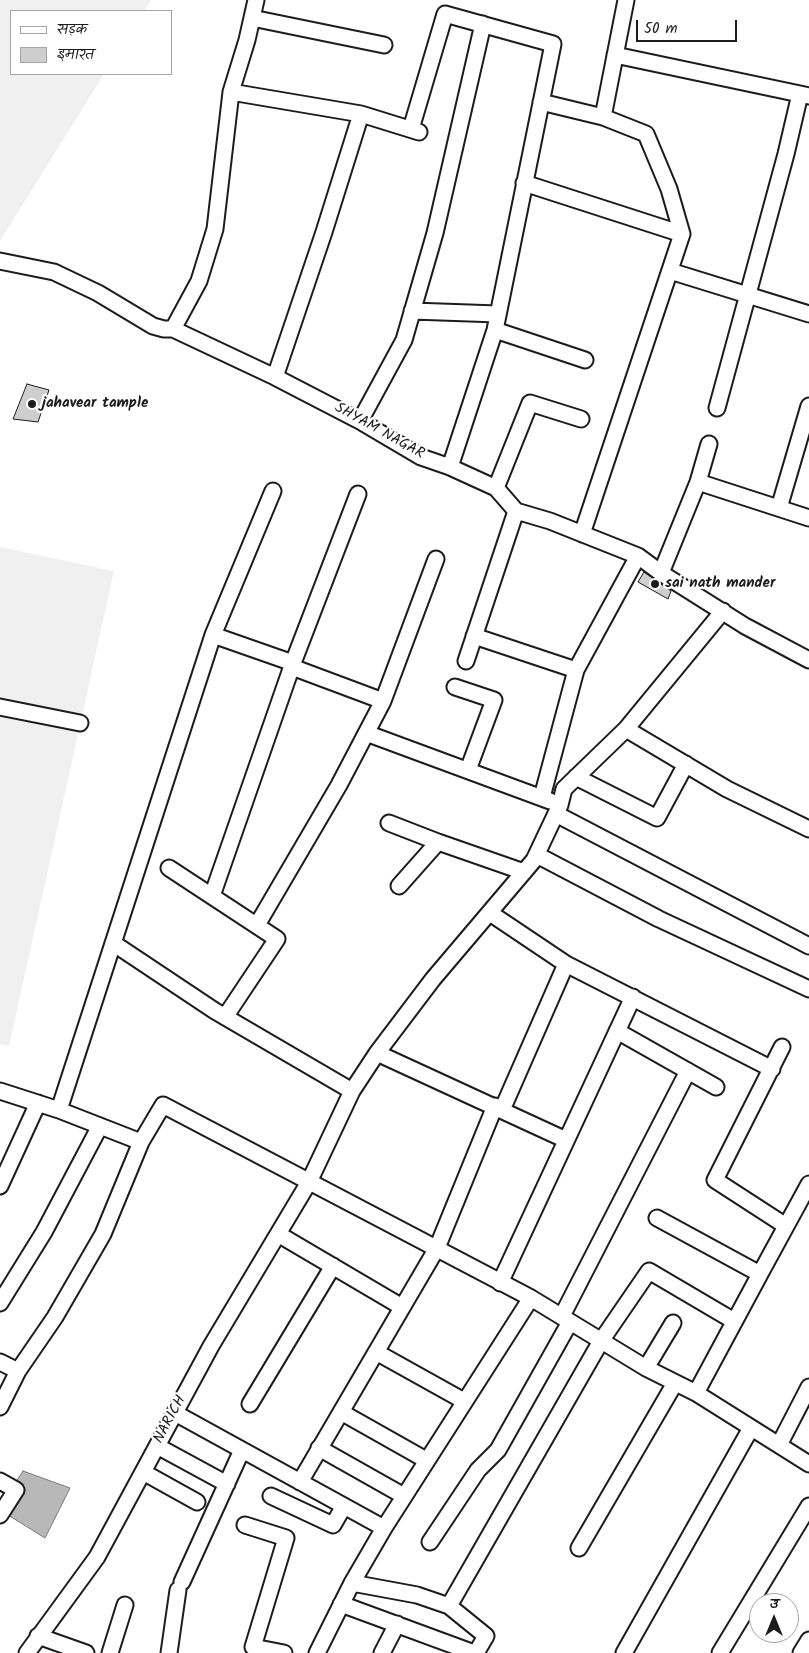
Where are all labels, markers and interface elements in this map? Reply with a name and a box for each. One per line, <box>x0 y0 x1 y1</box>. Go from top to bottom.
legend <box>10 10 172 75</box>
scale bar <box>639 10 740 42</box>
text: 50 m <box>644 17 678 41</box>
text: सड़क <box>57 18 87 42</box>
text: इमारत <box>57 43 94 67</box>
place label: jahavear tample <box>42 395 148 413</box>
marker: jahavear tample <box>26 398 38 410</box>
street label: SHYAM NAGAR <box>331 400 427 464</box>
place label: sai nath mander <box>665 575 775 593</box>
marker: sai nath mander <box>649 578 661 590</box>
street label: NARICH <box>151 1393 191 1447</box>
north arrow <box>749 1593 799 1643</box>
text: उ <box>770 1593 778 1615</box>

